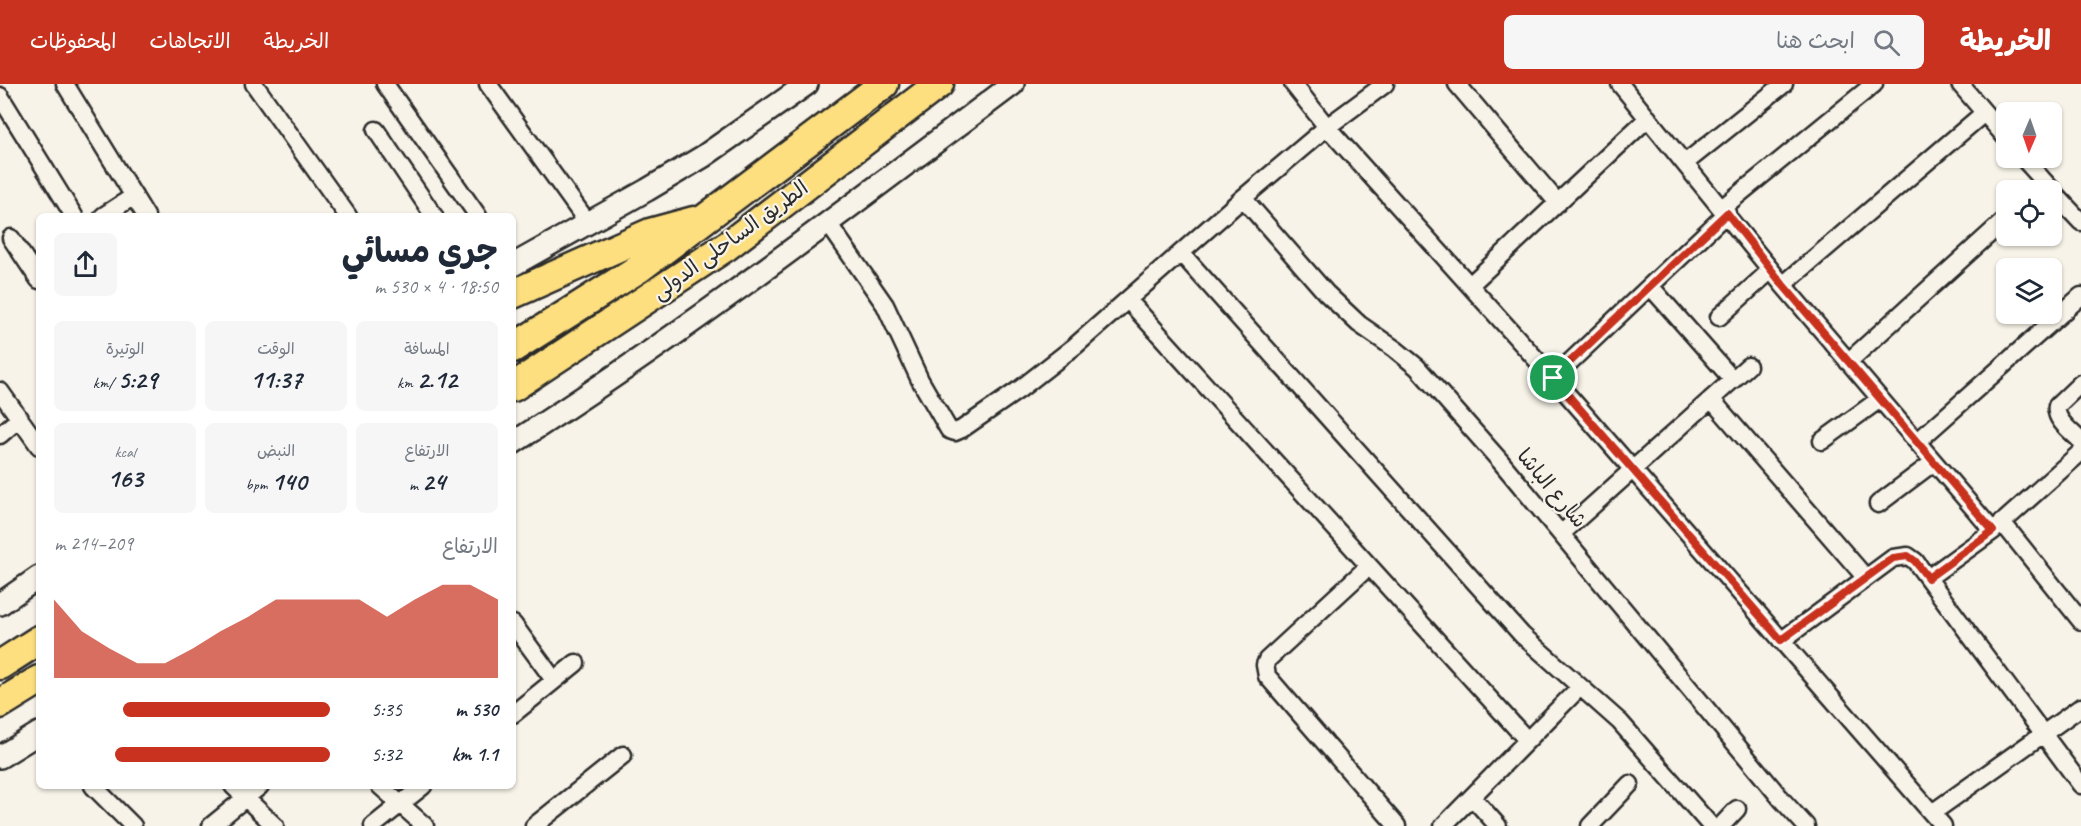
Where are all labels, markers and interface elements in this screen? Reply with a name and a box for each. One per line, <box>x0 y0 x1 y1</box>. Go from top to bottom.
search box <box>1504 15 1924 69</box>
text: الخريطة <box>1960 23 2051 58</box>
icon: search <box>1870 26 1903 59</box>
text: ابحث هنا <box>1776 27 1855 55</box>
text: المحفوظات <box>30 28 116 54</box>
text: الاتجاهات <box>149 28 231 54</box>
text: الخريطة <box>264 28 329 54</box>
north arrow <box>1996 102 2062 168</box>
map controls <box>1996 102 2062 324</box>
street label: الطريق الساحلى الدولى <box>647 175 814 306</box>
button: locate <box>1996 180 2062 246</box>
text: جري مسائي <box>342 230 498 272</box>
button: share <box>54 233 117 296</box>
button: layers <box>1996 258 2062 324</box>
text: 18:50 · 4 × 530 m <box>374 274 498 299</box>
text: الوتيرة <box>106 339 144 359</box>
text: الوقت <box>257 339 295 359</box>
text: المسافة <box>404 339 450 359</box>
pin <box>1527 352 1578 403</box>
icon: arrive <box>1536 361 1569 394</box>
text: 5:29 <box>118 363 157 396</box>
text: 11:37 <box>250 363 302 396</box>
text: 2.12 <box>417 363 457 396</box>
text: /km <box>93 373 118 393</box>
text: km <box>397 373 417 393</box>
text: النبض <box>257 441 295 461</box>
text: الارتفاع <box>405 441 449 461</box>
text: kcal <box>114 442 136 462</box>
street label: شارع الباشا <box>1510 443 1593 534</box>
text: 163 <box>107 462 143 495</box>
text: 140 <box>271 465 306 498</box>
text: 24 <box>422 465 445 498</box>
text: bpm <box>246 475 271 495</box>
text: m <box>409 475 422 495</box>
text: 209–214 m <box>54 531 133 556</box>
text: الارتفاع <box>442 534 498 559</box>
text: 5:35 <box>371 697 402 722</box>
text: 530 m <box>455 697 498 722</box>
text: 5:32 <box>371 742 402 767</box>
text: 1.1 km <box>451 742 498 767</box>

